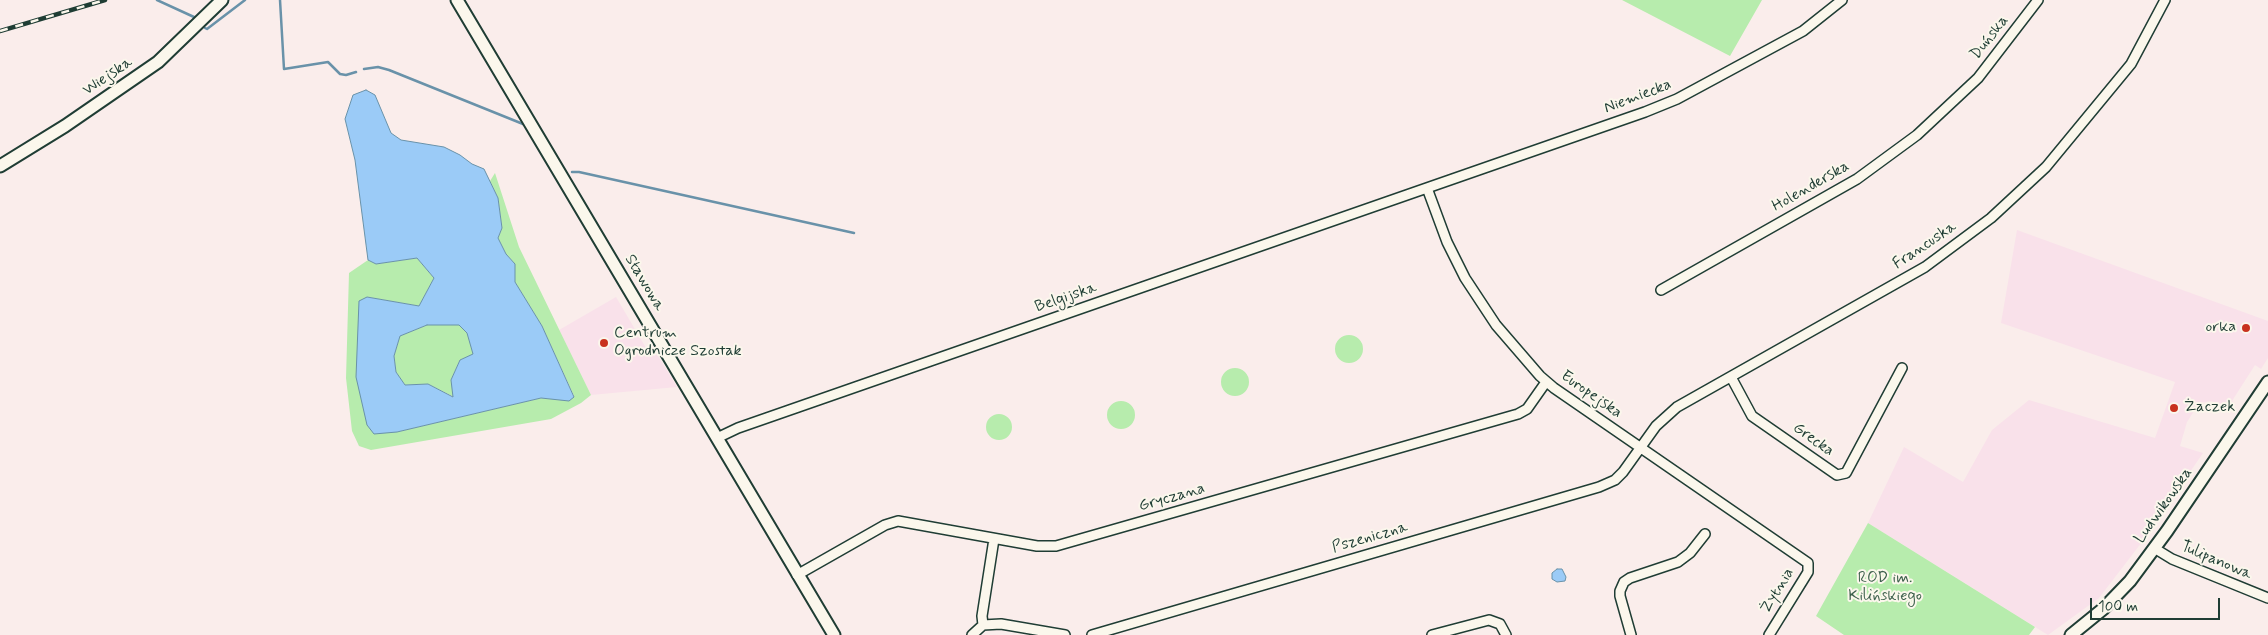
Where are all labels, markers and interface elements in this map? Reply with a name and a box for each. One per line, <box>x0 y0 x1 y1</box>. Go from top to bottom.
street label: Duńska <box>1967 12 2013 64</box>
street label: Wiejska <box>80 54 136 100</box>
street label: Niemiecka <box>1602 75 1674 119</box>
street label: Holenderska <box>1769 157 1853 217</box>
street label: Francuska <box>1890 218 1960 274</box>
street label: Stawowa <box>620 251 668 315</box>
street label: Belgijska <box>1033 279 1099 317</box>
place label: orka <box>2206 318 2236 338</box>
marker: orka <box>2240 322 2252 334</box>
place label: Centrum Ogrodnicze Szostak <box>614 324 742 362</box>
marker: Centrum Ogrodnicze Szostak <box>598 337 610 349</box>
street label: Europejska <box>1557 367 1625 423</box>
place label: Żaczek <box>2184 398 2235 418</box>
marker: Żaczek <box>2168 402 2180 414</box>
street label: Grecka <box>1789 419 1837 461</box>
street label: Ludwikowska <box>2131 464 2197 548</box>
street label: Gryczana <box>1137 479 1207 517</box>
street label: Pszeniczna <box>1330 518 1410 558</box>
street label: Tulipanowa <box>2178 537 2254 585</box>
street label: Żytnia <box>1757 565 1799 617</box>
park label: ROD im. Kilińskiego <box>1848 569 1922 607</box>
scale bar <box>2093 588 2223 620</box>
text: 100 m <box>2098 597 2138 617</box>

